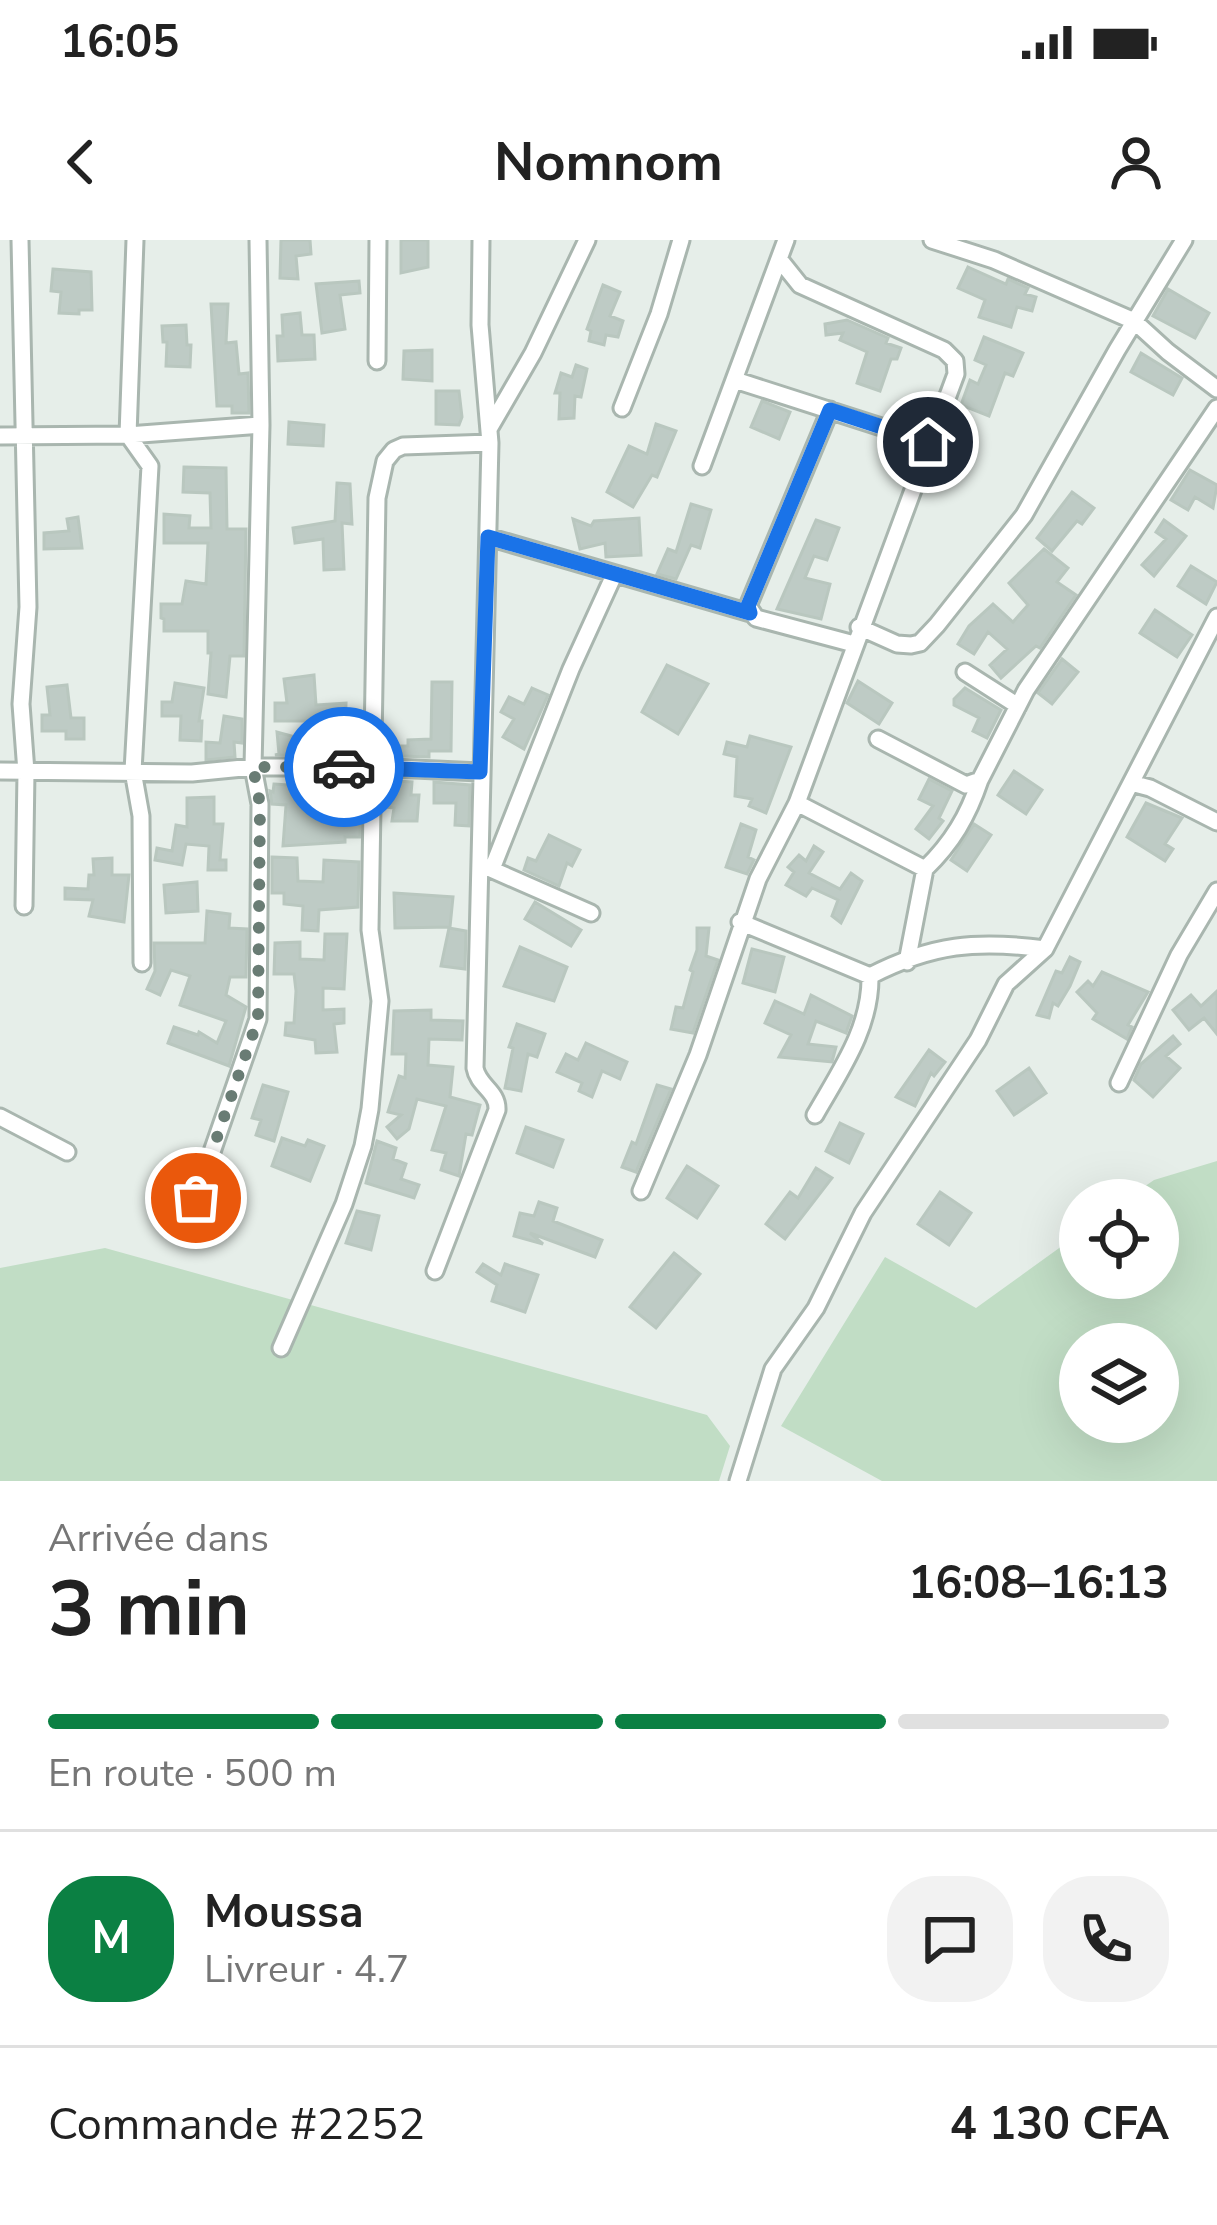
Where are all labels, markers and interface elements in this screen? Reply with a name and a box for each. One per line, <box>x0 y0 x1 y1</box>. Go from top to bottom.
text: 16:05 <box>60 12 179 73</box>
text: Nomnom <box>494 125 723 199</box>
icon: back <box>48 129 114 195</box>
icon: person <box>1103 129 1169 195</box>
pin <box>877 391 979 493</box>
icon: home <box>895 409 961 475</box>
courier <box>284 707 404 827</box>
icon: car <box>311 734 377 800</box>
pin <box>145 1147 247 1249</box>
icon: bag <box>163 1165 229 1231</box>
map controls <box>1059 1179 1179 1443</box>
button: locate <box>1059 1179 1179 1299</box>
button: layers <box>1059 1323 1179 1443</box>
text: Arrivée dans <box>48 1512 269 1565</box>
text: 16:08–16:13 <box>908 1553 1169 1614</box>
text: 3 min <box>48 1556 250 1663</box>
text: En route · 500 m <box>48 1747 337 1800</box>
button: chat <box>887 1876 1013 2002</box>
button: phone <box>1043 1876 1169 2002</box>
text: Moussa <box>204 1882 364 1943</box>
text: M <box>91 1908 131 1969</box>
text: Livreur · 4.7 <box>204 1943 409 1996</box>
text: Commande #2252 <box>48 2094 425 2155</box>
text: 4 130 CFA <box>950 2094 1169 2155</box>

